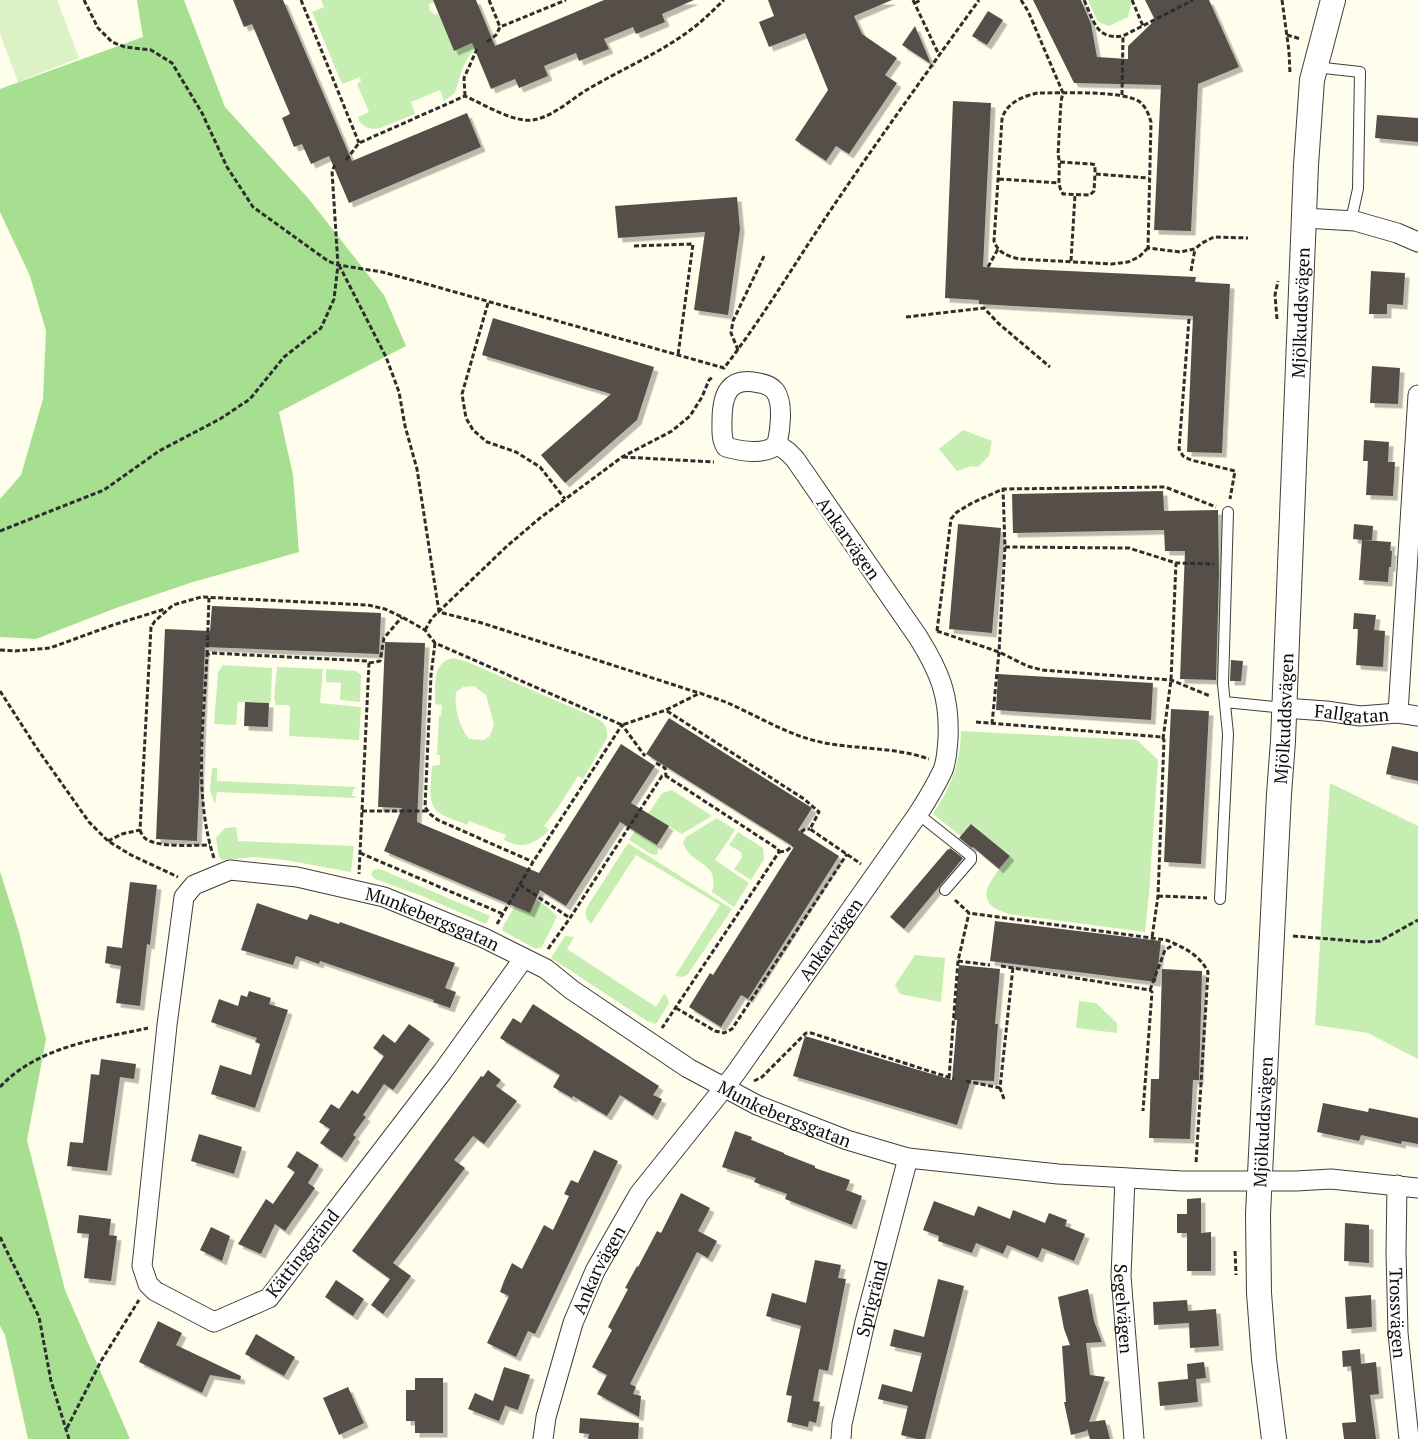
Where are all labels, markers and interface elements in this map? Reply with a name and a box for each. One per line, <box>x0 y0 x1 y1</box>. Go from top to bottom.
street label: Mjölkuddsvägen <box>1285 247 1315 379</box>
street label: Ankarvägen <box>812 492 887 584</box>
street label: Mjölkuddsvägen <box>1268 652 1299 785</box>
street label: Fallgatan <box>1314 698 1390 728</box>
street label: Munkebergsgatan <box>363 881 504 956</box>
street label: Ankarvägen <box>793 892 868 985</box>
street label: Mjölkuddsvägen <box>1247 1056 1278 1188</box>
street label: Munkebergsgatan <box>714 1074 855 1153</box>
street label: Kättinggränd <box>260 1204 344 1302</box>
street label: Ankarvägen <box>566 1221 631 1318</box>
street label: Sprigränd <box>850 1257 893 1339</box>
street label: Segelvägen <box>1109 1263 1139 1355</box>
street label: Trossvägen <box>1384 1267 1413 1360</box>

